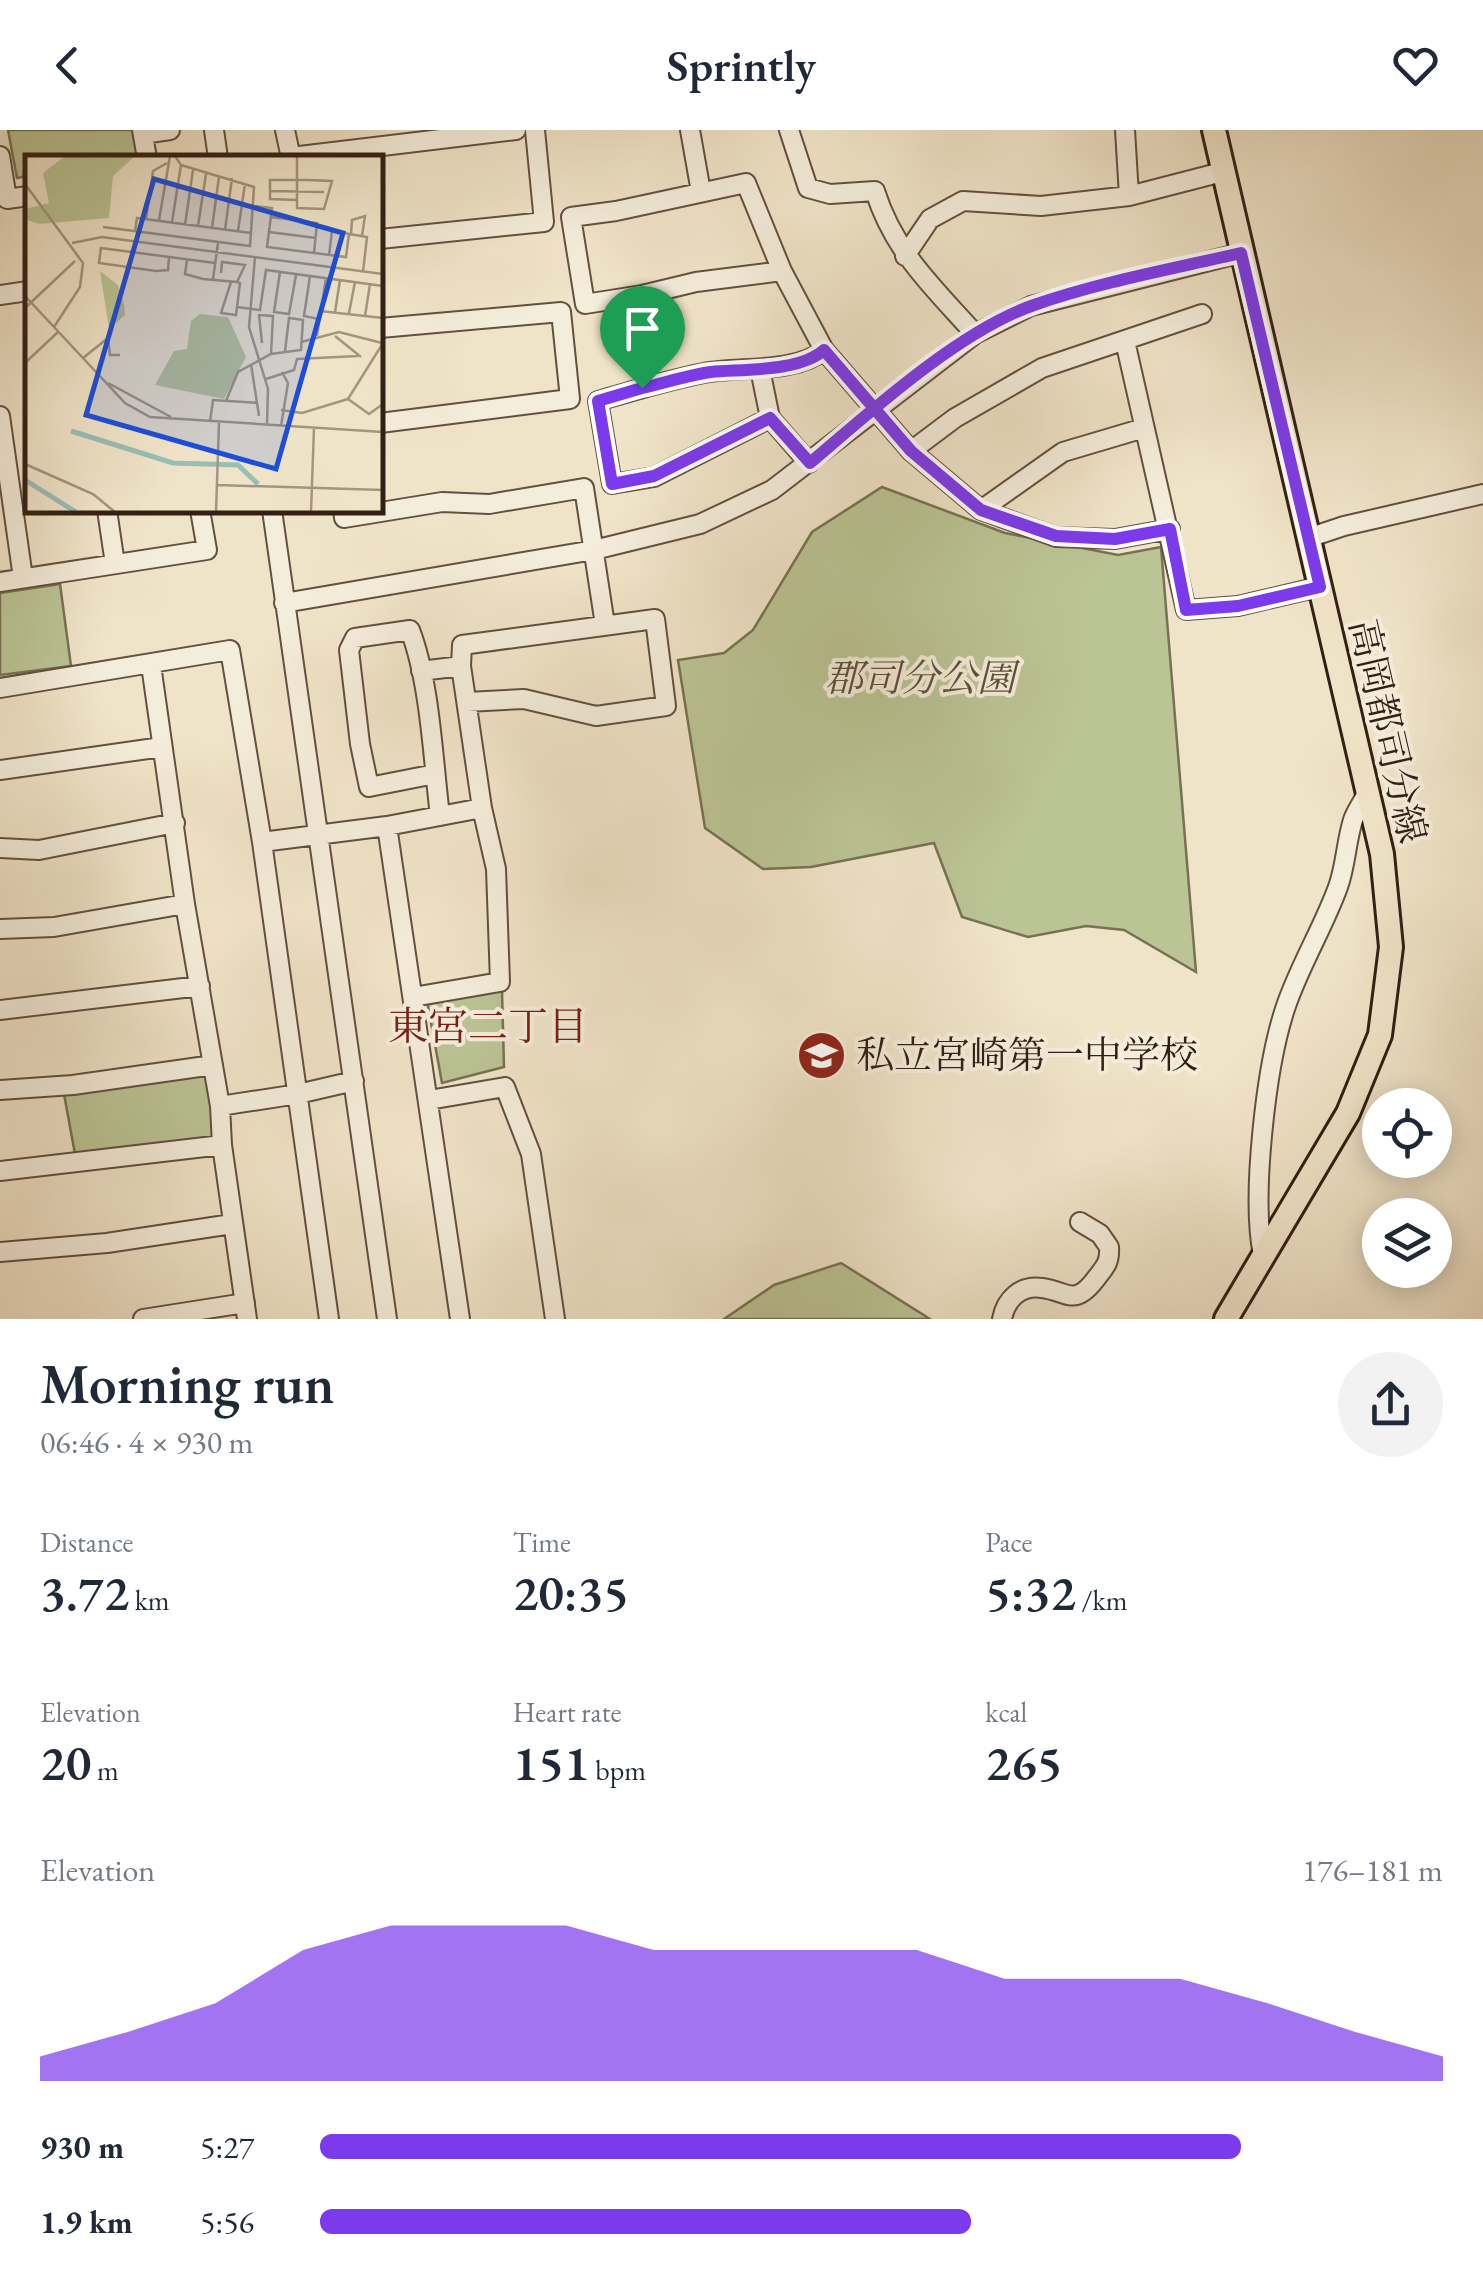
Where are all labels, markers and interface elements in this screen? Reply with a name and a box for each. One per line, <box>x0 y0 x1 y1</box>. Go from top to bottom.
text: Sprintly <box>667 36 816 94</box>
icon: back <box>40 38 95 93</box>
icon: heart <box>1388 38 1443 93</box>
inset map <box>25 155 382 512</box>
pin <box>600 286 685 389</box>
icon: arrive <box>615 301 670 356</box>
street label: 高岡都司分線 <box>1339 614 1438 847</box>
park label: 郡司分公園 <box>825 653 1021 702</box>
district label: 東宮二丁目 <box>388 1000 588 1052</box>
school or university icon: 私立宮崎第一中学校 <box>795 1029 847 1081</box>
place label: 私立宮崎第一中学校 <box>856 1030 1198 1079</box>
map controls <box>1362 1088 1452 1288</box>
button: locate <box>1362 1088 1452 1178</box>
button: layers <box>1362 1198 1452 1288</box>
text: Morning run <box>40 1348 334 1419</box>
button: share <box>1338 1352 1443 1457</box>
text: 06:46 · 4 × 930 m <box>40 1421 253 1463</box>
text: Distance <box>40 1524 134 1560</box>
text: Time <box>513 1524 571 1560</box>
text: Pace <box>985 1524 1032 1560</box>
text: 3.72 <box>40 1560 129 1625</box>
text: 20:35 <box>513 1560 629 1625</box>
text: 5:32 <box>985 1560 1076 1625</box>
text: km <box>129 1582 170 1618</box>
text: /km <box>1076 1582 1128 1618</box>
text: Elevation <box>40 1694 141 1730</box>
text: Heart rate <box>513 1694 621 1730</box>
text: kcal <box>985 1694 1027 1730</box>
text: 20 <box>40 1730 91 1795</box>
text: 151 <box>513 1730 590 1795</box>
text: 265 <box>985 1730 1062 1795</box>
text: m <box>91 1752 119 1788</box>
text: bpm <box>590 1752 646 1788</box>
text: Elevation <box>40 1849 155 1891</box>
text: 176–181 m <box>1302 1849 1443 1891</box>
text: 930 m <box>40 2126 124 2168</box>
text: 5:27 <box>200 2126 254 2168</box>
text: 1.9 km <box>40 2201 133 2243</box>
text: 5:56 <box>200 2201 254 2243</box>

